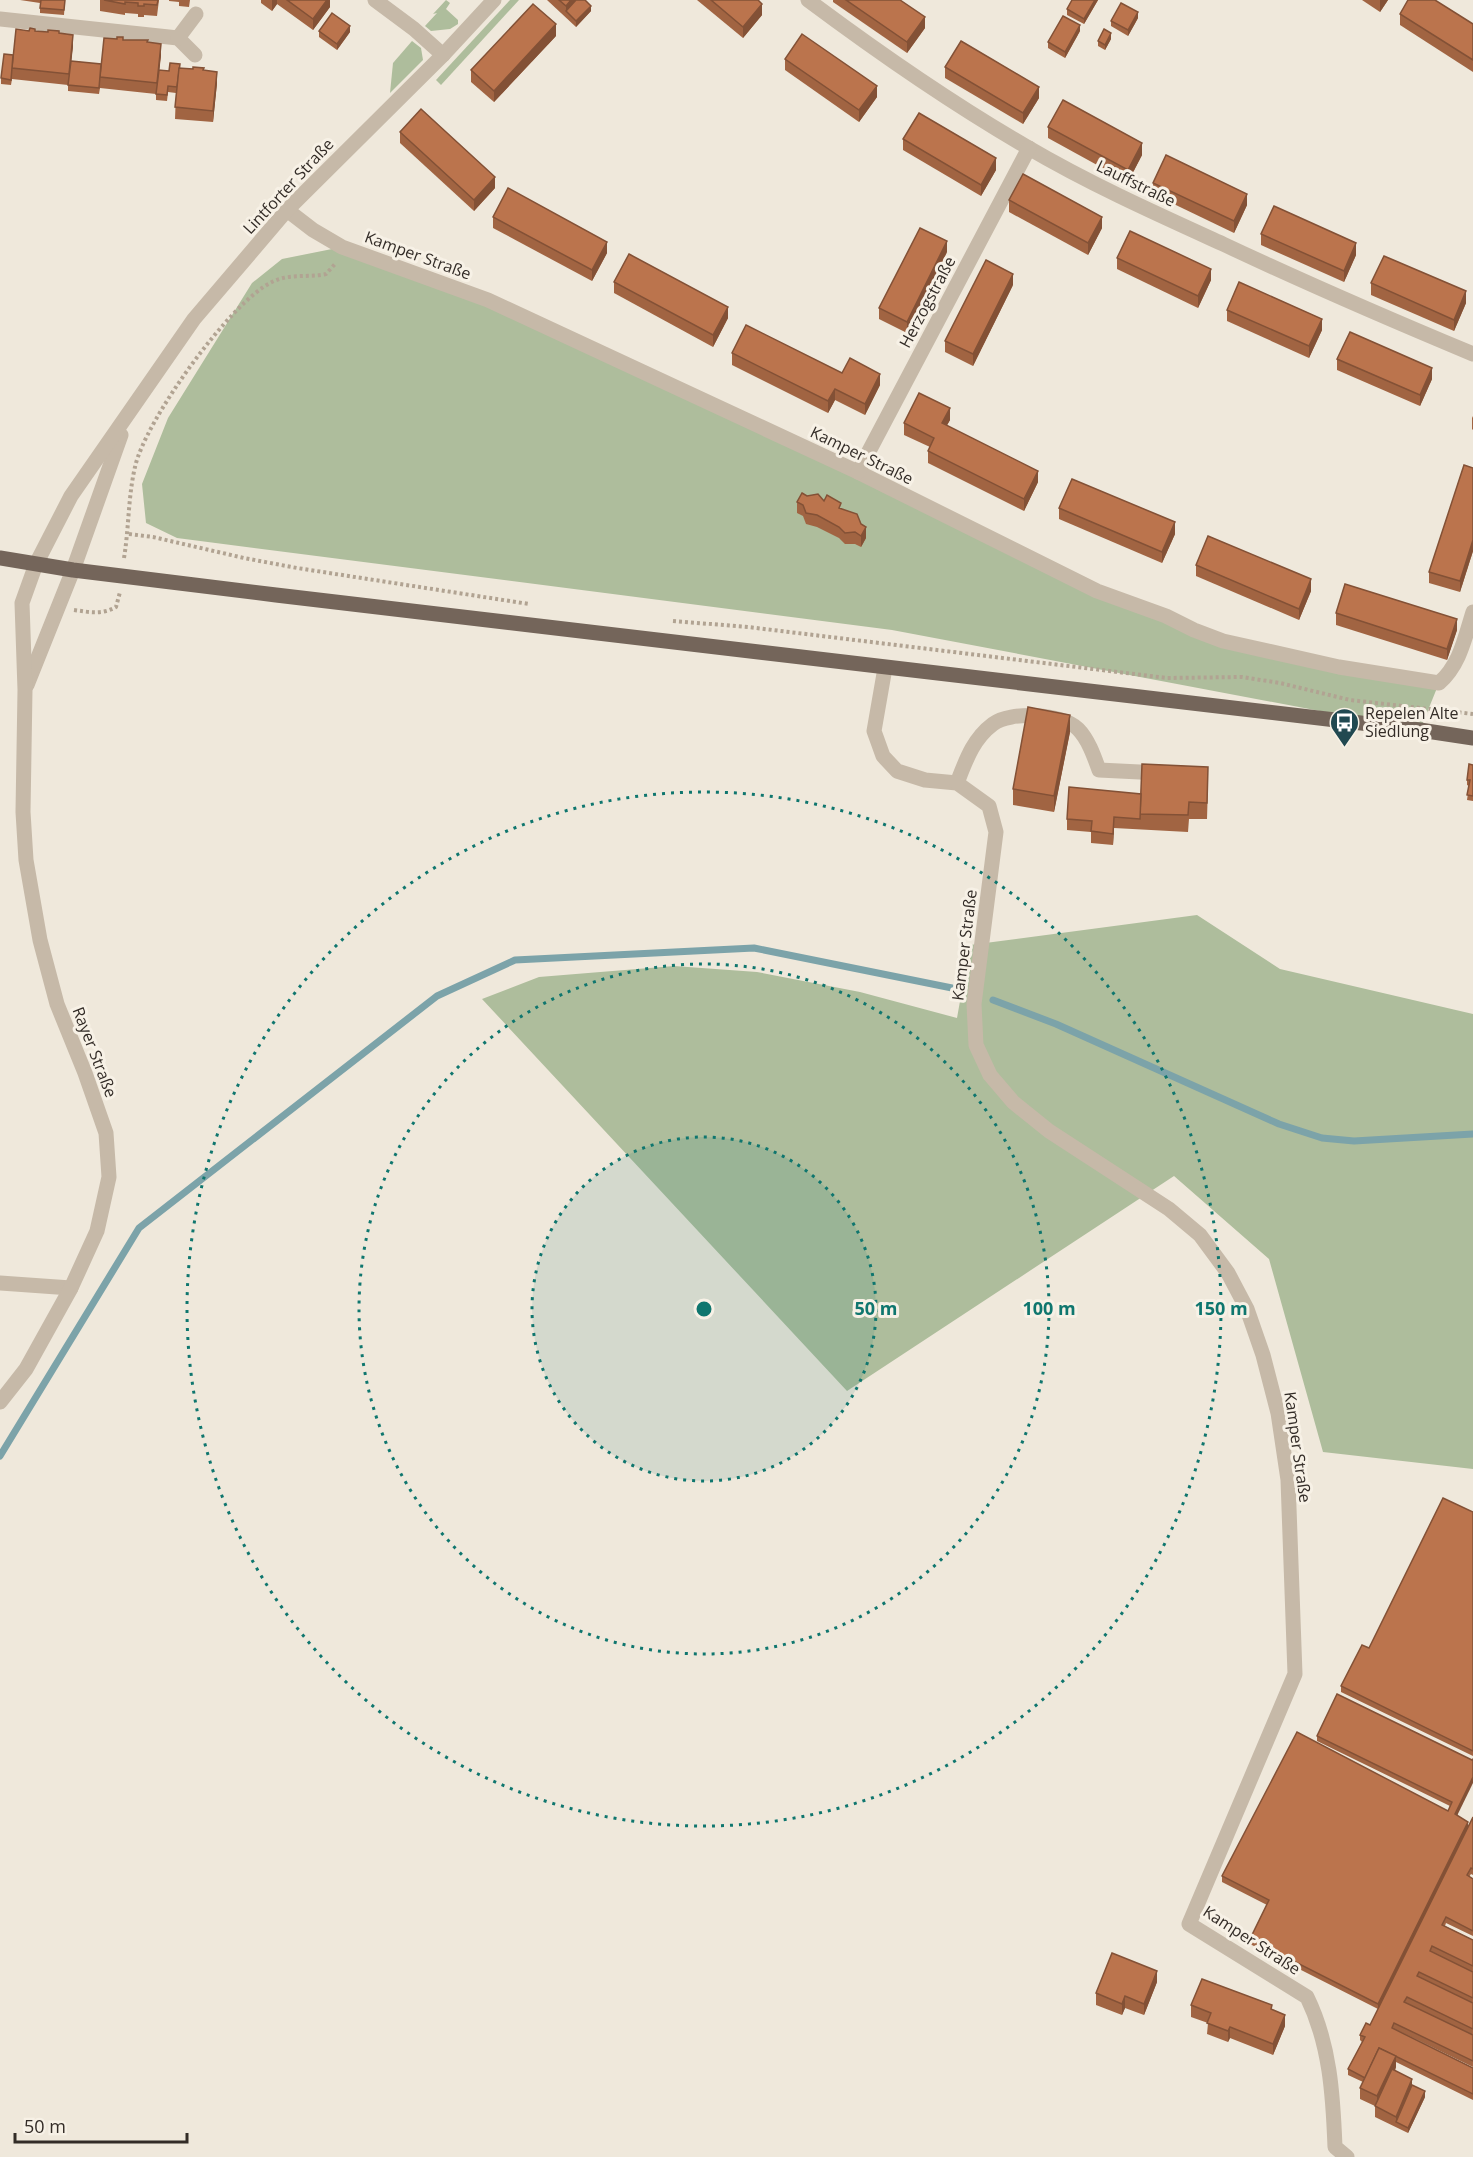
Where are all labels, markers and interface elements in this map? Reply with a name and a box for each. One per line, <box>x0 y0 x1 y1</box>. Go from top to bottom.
street label: Lintforter Straße <box>238 133 338 239</box>
street label: Lauffstraße <box>1093 154 1179 212</box>
street label: Kamper Straße <box>362 226 474 284</box>
street label: Herzogstraße <box>894 252 960 352</box>
street label: Kamper Straße <box>807 421 917 489</box>
place label: Repelen Alte Siedlung <box>1365 702 1458 742</box>
bus stop icon: Repelen Alte Siedlung <box>1328 706 1360 748</box>
street label: Kamper Straße <box>946 888 982 1002</box>
street label: Rayer Straße <box>68 1004 122 1100</box>
text: 50 m <box>855 1296 897 1320</box>
text: 100 m <box>1022 1296 1076 1320</box>
text: 150 m <box>1194 1296 1248 1320</box>
centre of rings <box>694 1299 714 1319</box>
street label: Kamper Straße <box>1279 1390 1317 1504</box>
street label: Kamper Straße <box>1199 1900 1305 1980</box>
scale bar <box>15 2106 188 2144</box>
text: 50 m <box>24 2114 66 2138</box>

